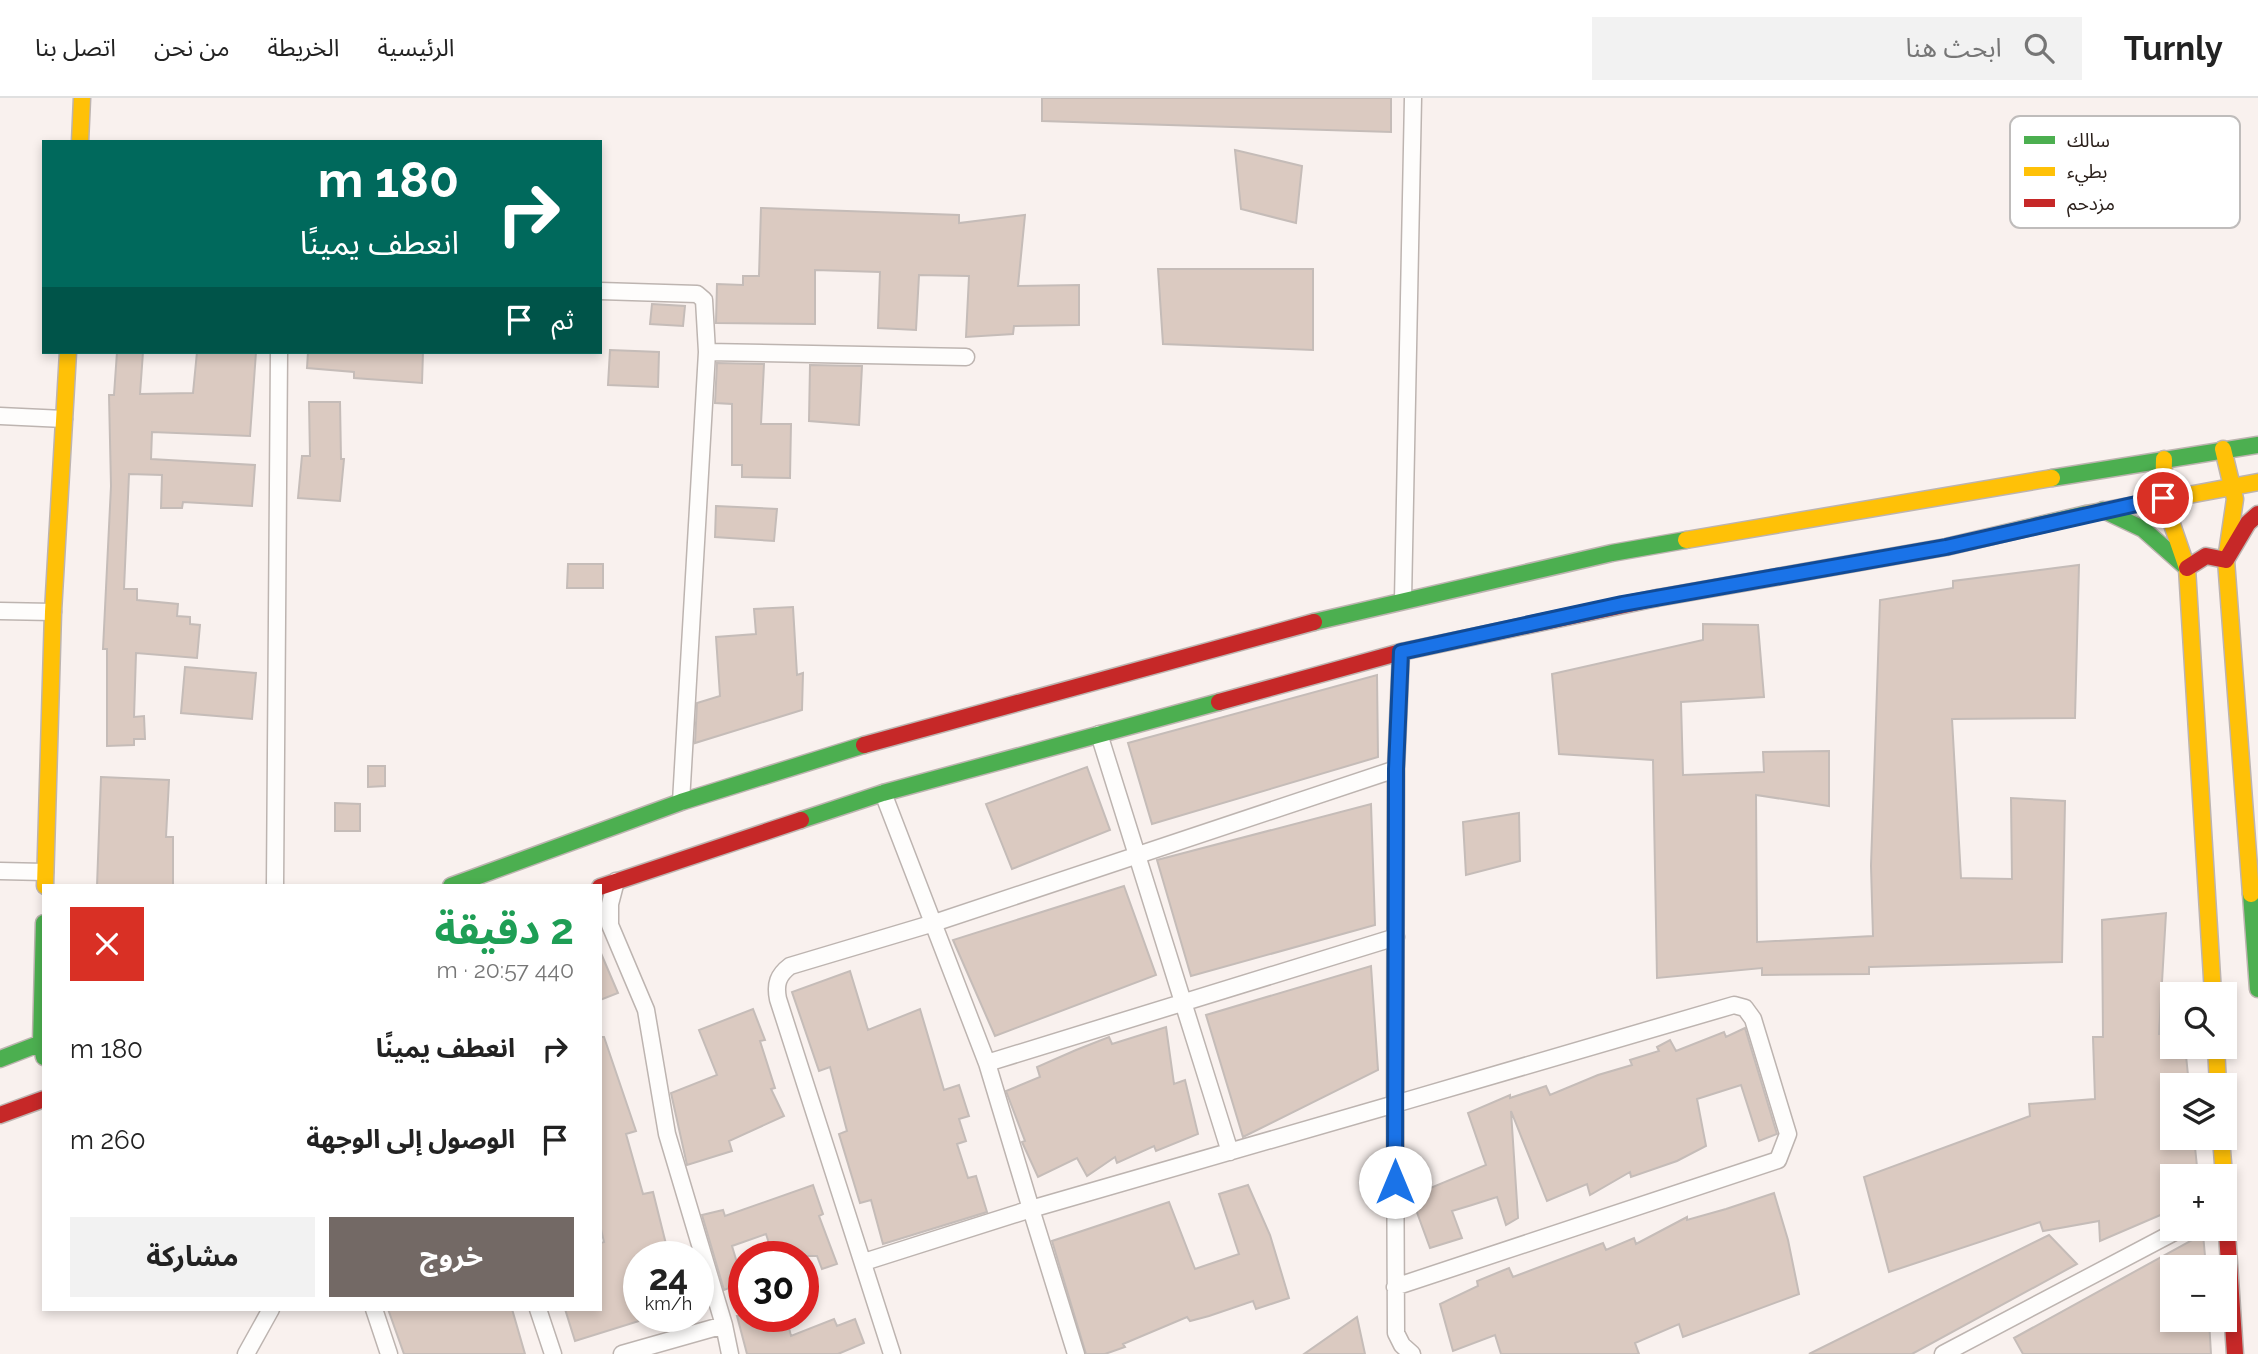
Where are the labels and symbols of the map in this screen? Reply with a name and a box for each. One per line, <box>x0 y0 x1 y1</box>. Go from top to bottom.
legend <box>2010 116 2240 228</box>
text: سالك <box>2067 129 2110 151</box>
text: بطيء <box>2067 160 2107 186</box>
text: مزدحم <box>2067 192 2115 218</box>
pin <box>2133 468 2193 528</box>
position arrow <box>1358 1145 1432 1219</box>
speed limit sign: 30 <box>728 1241 819 1332</box>

